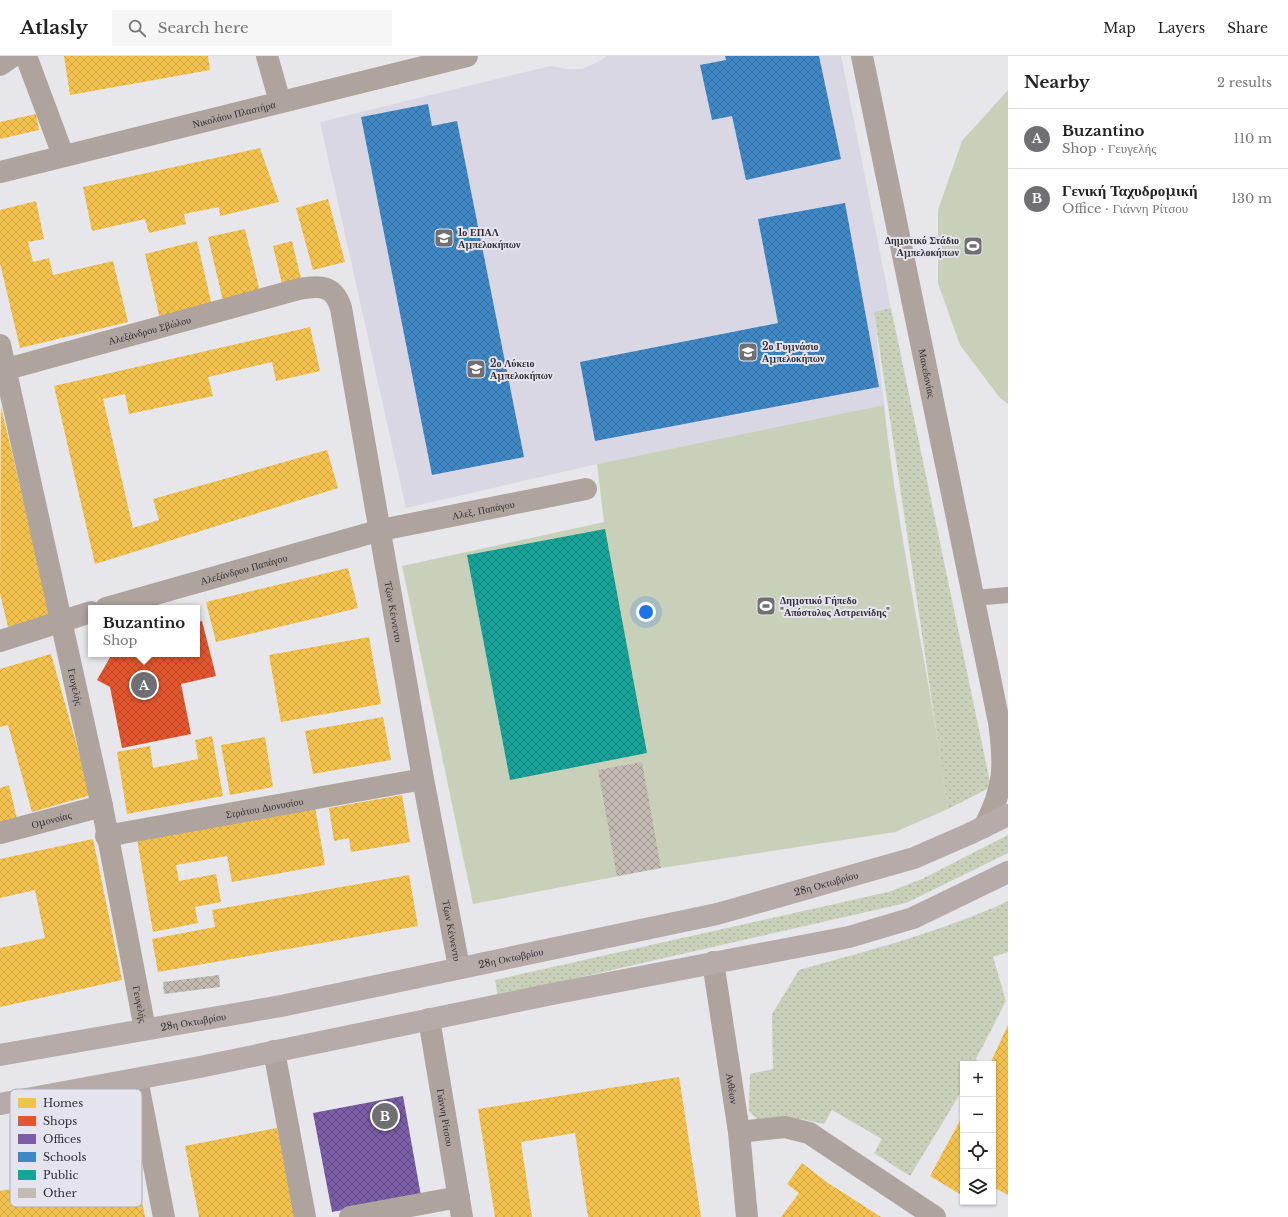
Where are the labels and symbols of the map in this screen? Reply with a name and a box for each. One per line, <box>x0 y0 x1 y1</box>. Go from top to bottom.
street label: Νικολάου Πλαστήρα <box>191 98 278 131</box>
place label: 1ο ΕΠΑΛ Αμπελοκήπων <box>458 226 521 251</box>
school or university icon: 1ο ΕΠΑΛ Αμπελοκήπων <box>433 227 455 249</box>
place label: Δημοτικό Στάδιο Αμπελοκήπων <box>885 234 960 259</box>
sports icon: Δημοτικό Στάδιο Αμπελοκήπων <box>962 235 984 257</box>
street label: Αλεξάνδρου Σβώλου <box>107 313 192 348</box>
place label: 2ο Γυμνάσιο Αμπελοκήπων <box>762 340 825 365</box>
school or university icon: 2ο Γυμνάσιο Αμπελοκήπων <box>737 341 759 363</box>
street label: Μακεδονίας <box>915 348 938 399</box>
place label: 2ο Λύκειο Αμπελοκήπων <box>490 357 553 382</box>
school or university icon: 2ο Λύκειο Αμπελοκήπων <box>465 358 487 380</box>
street label: Αλεξ. Παπάγου <box>451 497 516 523</box>
street label: Αλεξάνδρου Παπάγου <box>199 551 289 588</box>
street label: Τζων Κέννεντυ <box>382 580 405 644</box>
place label: Δημοτικό Γήπεδο "Απόστολος Αστρεινίδης" <box>780 594 890 619</box>
sports icon: Δημοτικό Γήπεδο "Απόστολος Αστρεινίδης" <box>755 595 777 617</box>
your location <box>636 602 656 622</box>
street label: Γευγελής <box>65 667 86 707</box>
pin: A <box>131 670 157 700</box>
street label: Στράτου Διονυσίου <box>225 795 304 821</box>
street label: Ομονοίας <box>30 808 73 831</box>
street label: 28η Οκτωβρίου <box>792 868 860 899</box>
street label: Τζων Κέννεντυ <box>439 899 464 962</box>
street label: 28η Οκτωβρίου <box>477 945 544 971</box>
street label: Γευγελής <box>130 985 150 1024</box>
street label: 28η Οκτωβρίου <box>160 1010 227 1034</box>
street label: Ανθέων <box>723 1072 741 1105</box>
street label: Γιάννη Ρίτσου <box>434 1088 456 1148</box>
legend <box>10 1089 142 1207</box>
text: Homes <box>43 1096 83 1110</box>
pin: B <box>372 1101 398 1131</box>
text: Shops <box>43 1114 77 1128</box>
text: Offices <box>43 1132 81 1146</box>
text: Schools <box>43 1150 87 1164</box>
text: Public <box>43 1168 78 1182</box>
text: Other <box>43 1186 77 1200</box>

